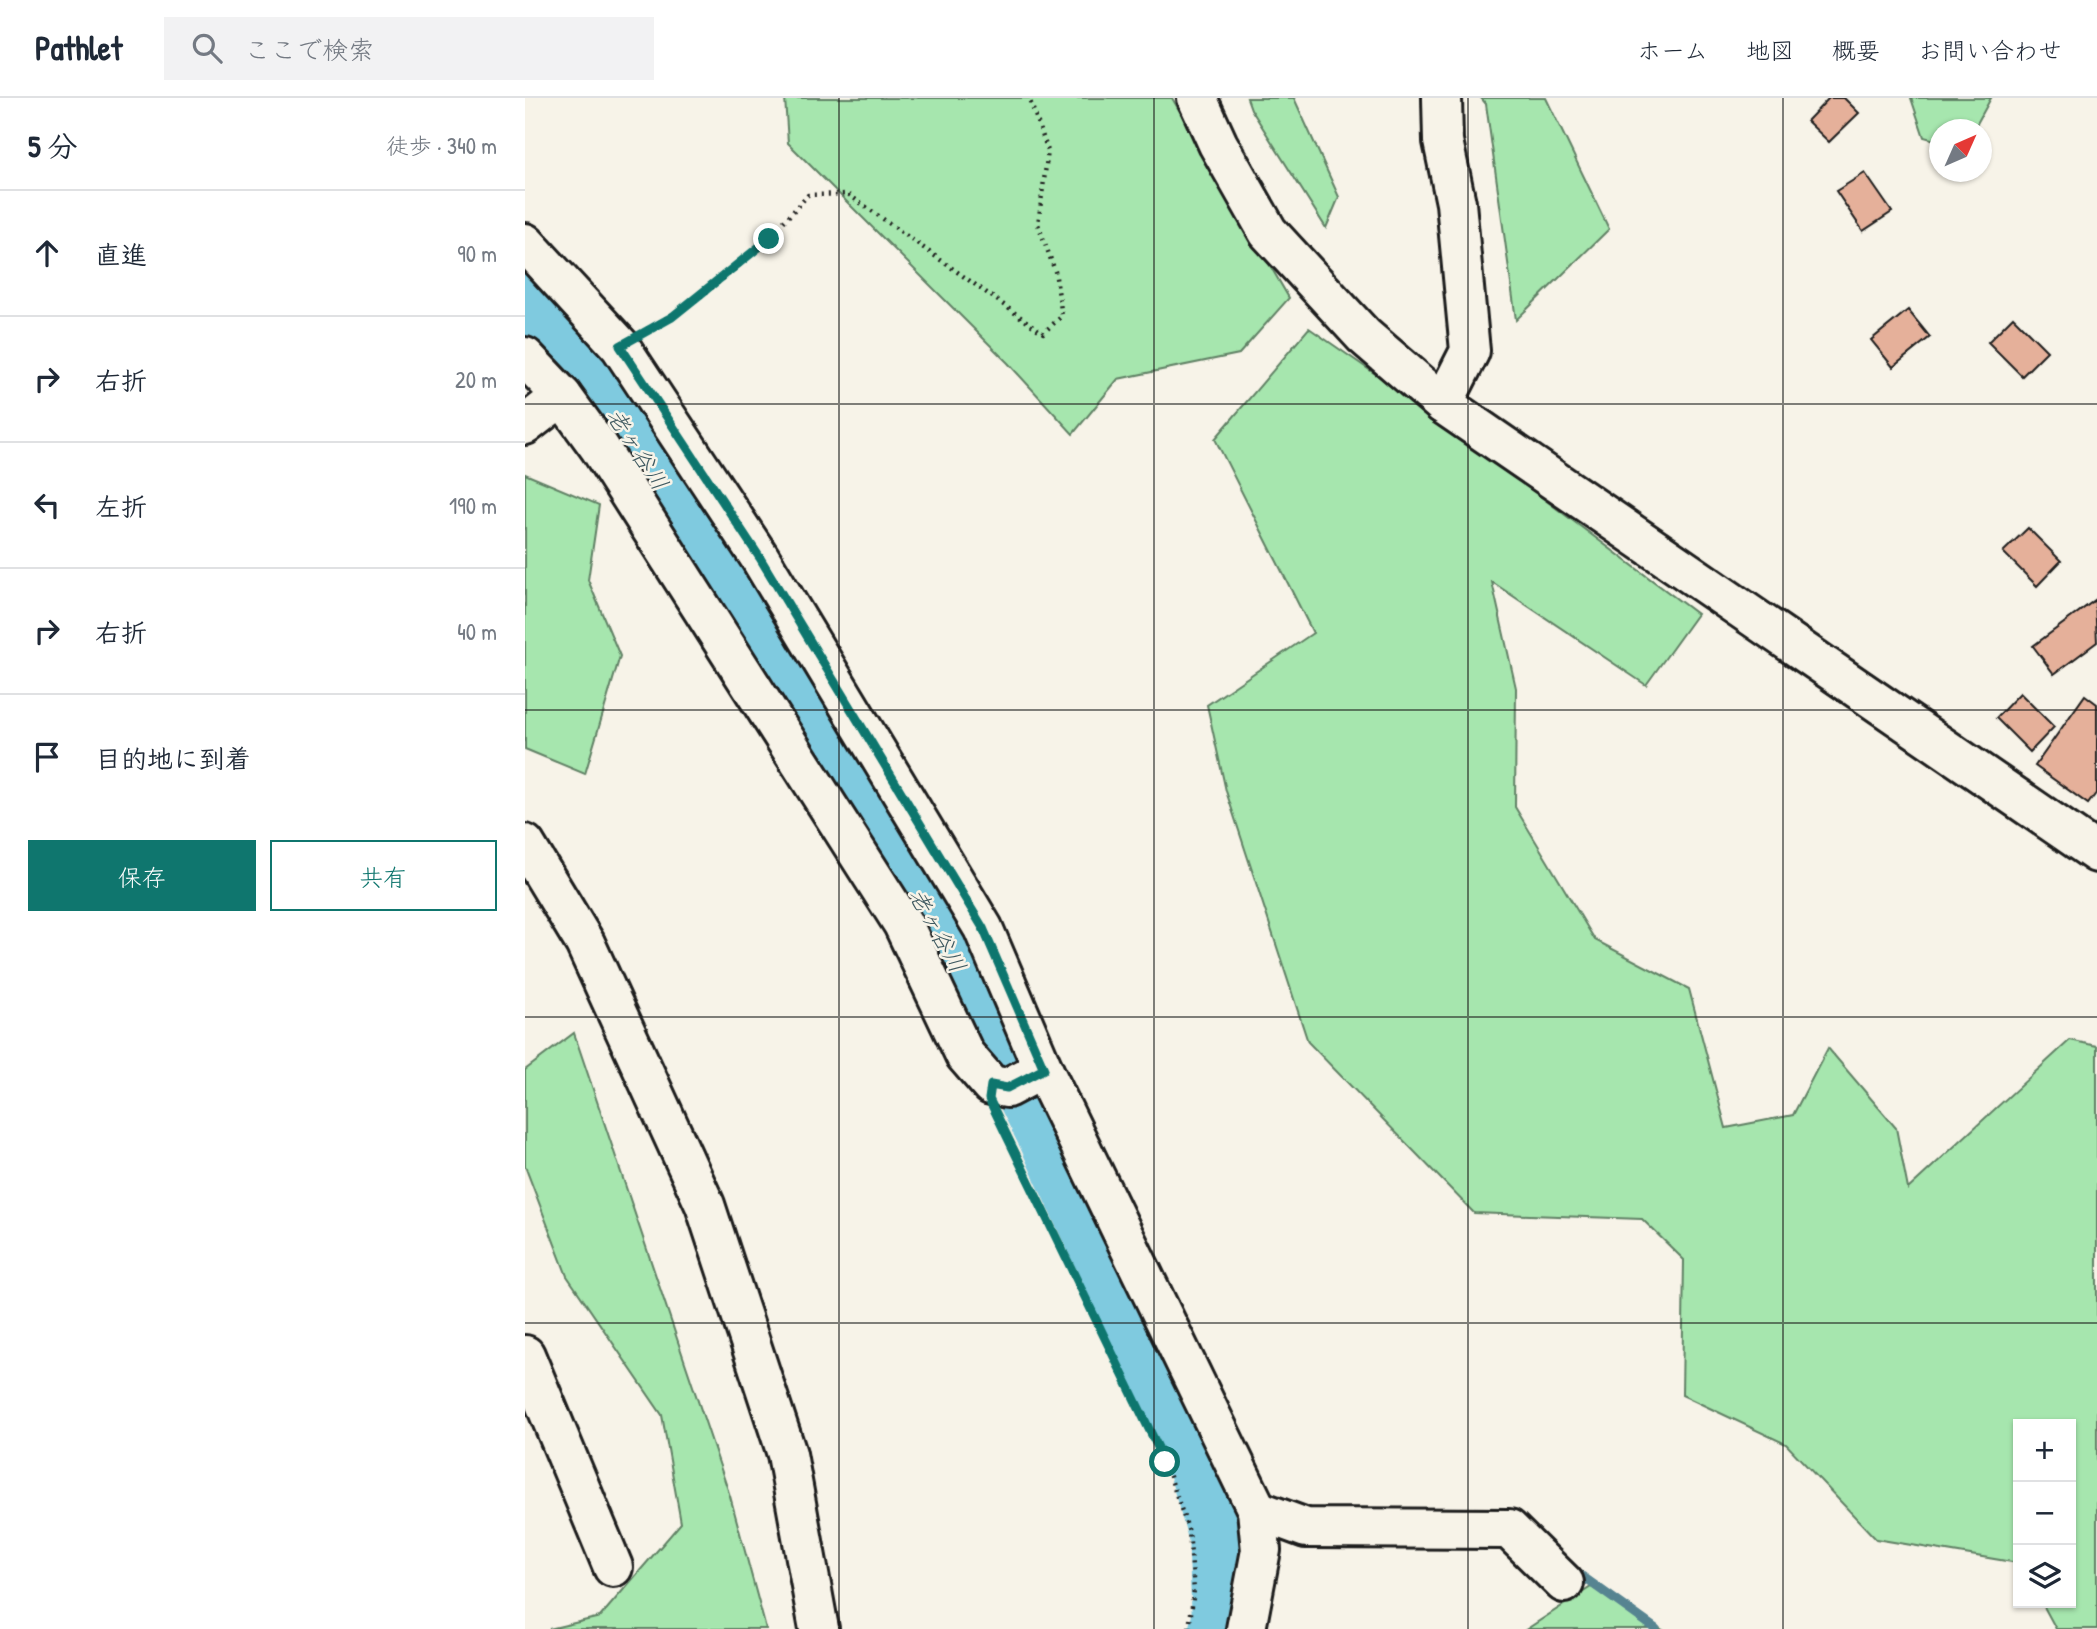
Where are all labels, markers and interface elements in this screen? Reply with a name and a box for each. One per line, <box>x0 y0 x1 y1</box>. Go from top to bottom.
search box <box>164 17 654 80</box>
text: Pathlet <box>35 26 122 70</box>
icon: search <box>188 29 226 67</box>
text: ここで検索 <box>244 32 374 67</box>
text: ホーム <box>1637 34 1708 66</box>
text: 地図 <box>1746 34 1794 66</box>
text: 概要 <box>1832 34 1880 66</box>
text: お問い合わせ <box>1918 34 2062 66</box>
north arrow <box>1929 119 1992 182</box>
text: 5 分 <box>28 126 78 166</box>
text: 徒歩 · 340 m <box>386 130 497 161</box>
route end <box>753 223 784 254</box>
icon: ahead <box>28 234 66 272</box>
text: 直進 <box>95 237 147 272</box>
text: 90 m <box>457 238 497 269</box>
icon: right <box>28 360 66 398</box>
text: 右折 <box>95 363 147 398</box>
text: 20 m <box>455 364 497 395</box>
water label: 老ヶ谷川 <box>600 402 676 496</box>
icon: left <box>28 486 66 524</box>
text: 左折 <box>95 489 147 524</box>
text: 190 m <box>449 490 497 521</box>
icon: right <box>28 612 66 650</box>
text: 右折 <box>95 615 147 650</box>
text: 40 m <box>457 616 497 647</box>
icon: arrive <box>28 738 66 776</box>
text: 目的地に到着 <box>95 741 251 776</box>
button: 保存 <box>28 840 256 911</box>
button: 共有 <box>270 840 497 911</box>
water label: 老ヶ谷川 <box>902 882 974 978</box>
map controls <box>2013 1419 2076 1608</box>
button: + <box>2013 1419 2076 1482</box>
route start <box>1149 1446 1180 1477</box>
button: − <box>2013 1482 2076 1545</box>
button: layers <box>2013 1545 2076 1608</box>

